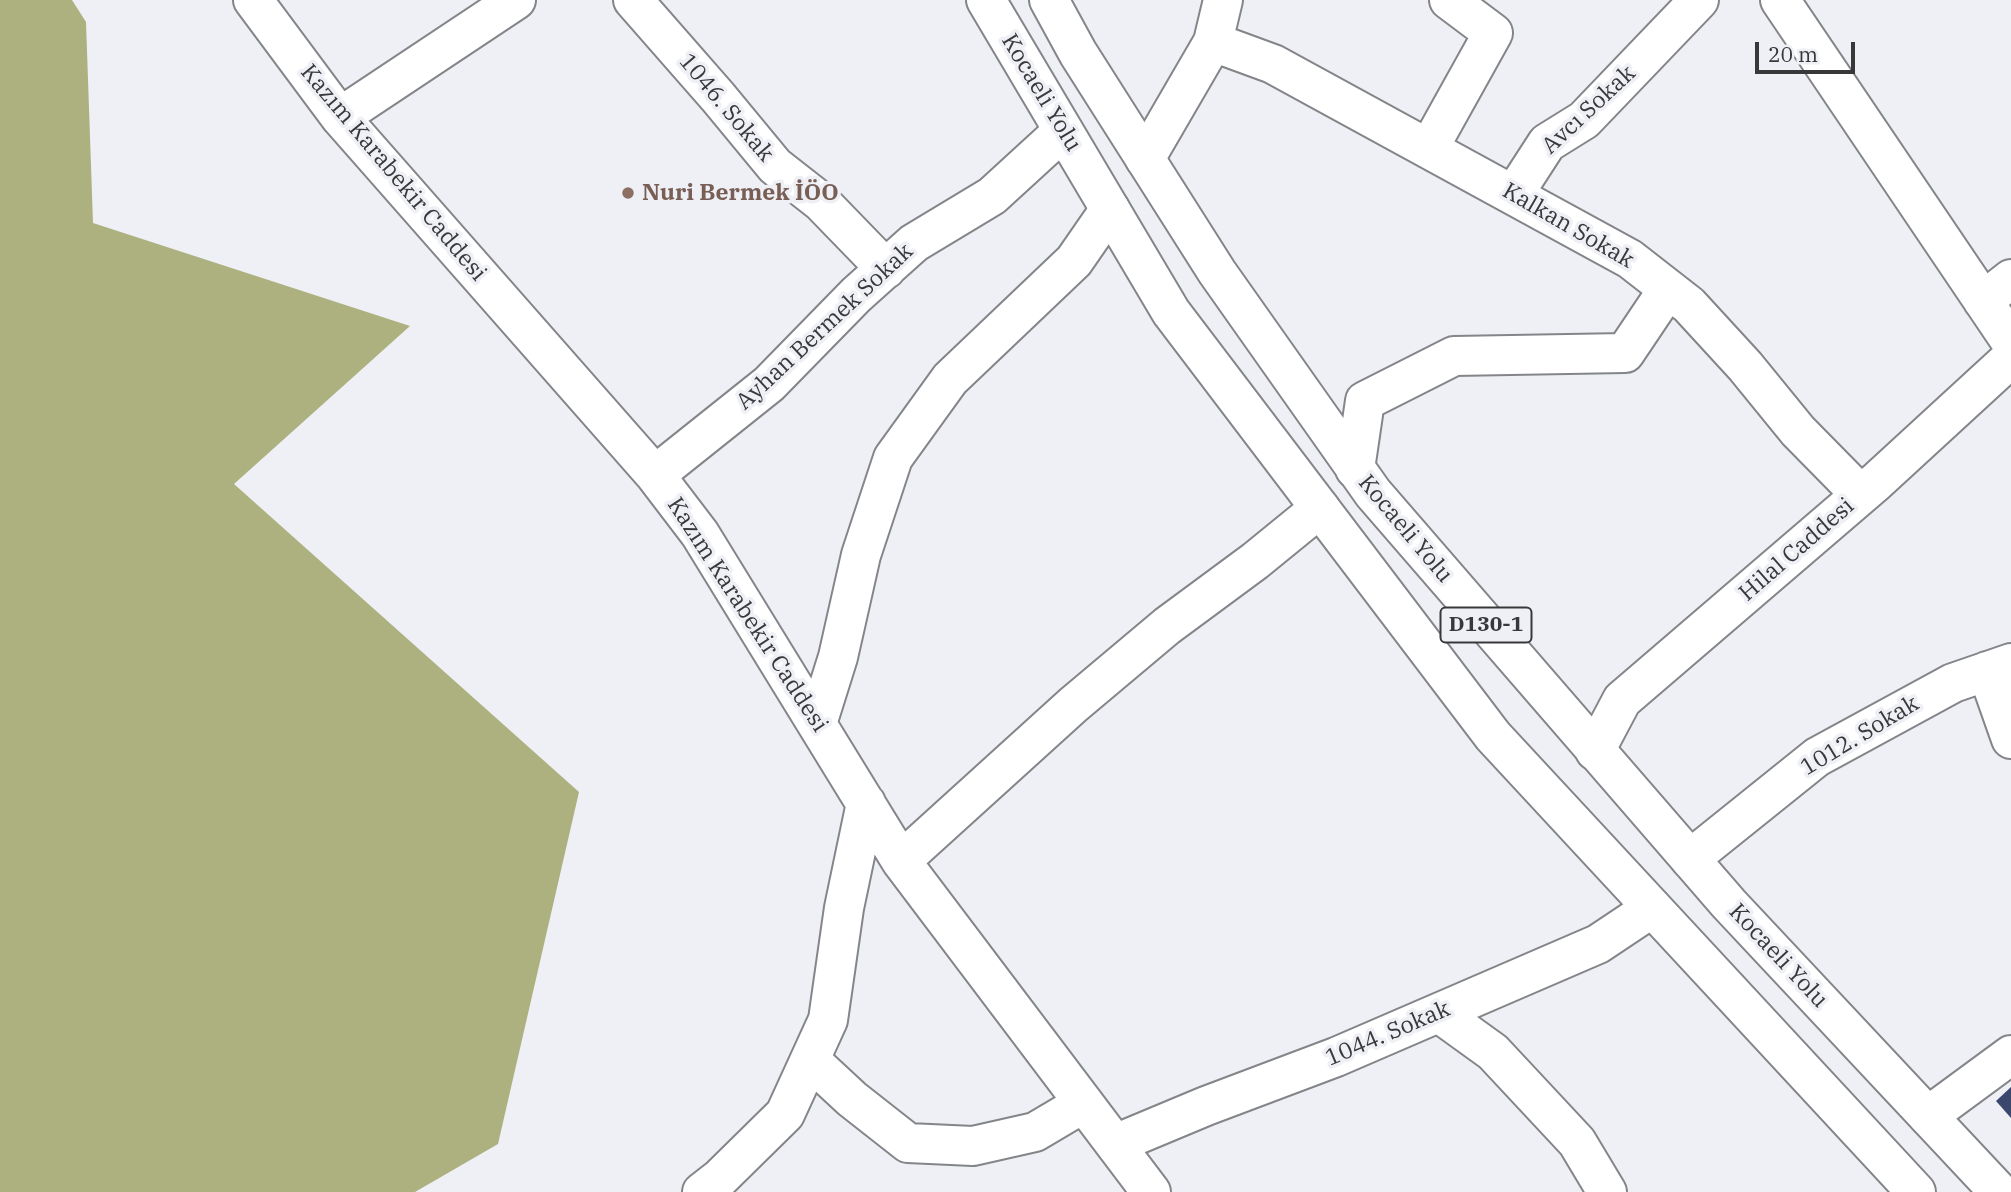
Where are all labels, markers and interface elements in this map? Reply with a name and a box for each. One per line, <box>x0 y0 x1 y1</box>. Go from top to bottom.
scale bar <box>1759 28 1859 72</box>
street label: Kocaeli̇ Yolu <box>995 29 1087 157</box>
text: 20 m <box>1768 40 1818 68</box>
street label: 1046. Sokak <box>673 48 779 168</box>
street label: Kazım Karabekir Caddesi <box>294 59 492 287</box>
street label: Avcı Sokak <box>1537 60 1641 160</box>
street label: Kalkan Sokak <box>1497 177 1639 275</box>
place label: Nuri Bermek İÖO <box>642 179 839 207</box>
marker: Nuri Bermek İÖO <box>620 185 636 201</box>
street label: Ayhan Bermek Sokak <box>731 238 919 416</box>
street label: Kocaeli̇ Yolu <box>1352 470 1458 588</box>
street label: Kazım Karabekir Caddesi <box>661 493 833 737</box>
street label: Hilal Caddesi <box>1734 493 1860 607</box>
road number: D130-1 <box>1440 608 1532 642</box>
street label: 1012. Sokak <box>1796 690 1924 782</box>
street label: Kocaeli̇ Yolu <box>1723 898 1833 1014</box>
street label: 1044. Sokak <box>1322 995 1454 1073</box>

